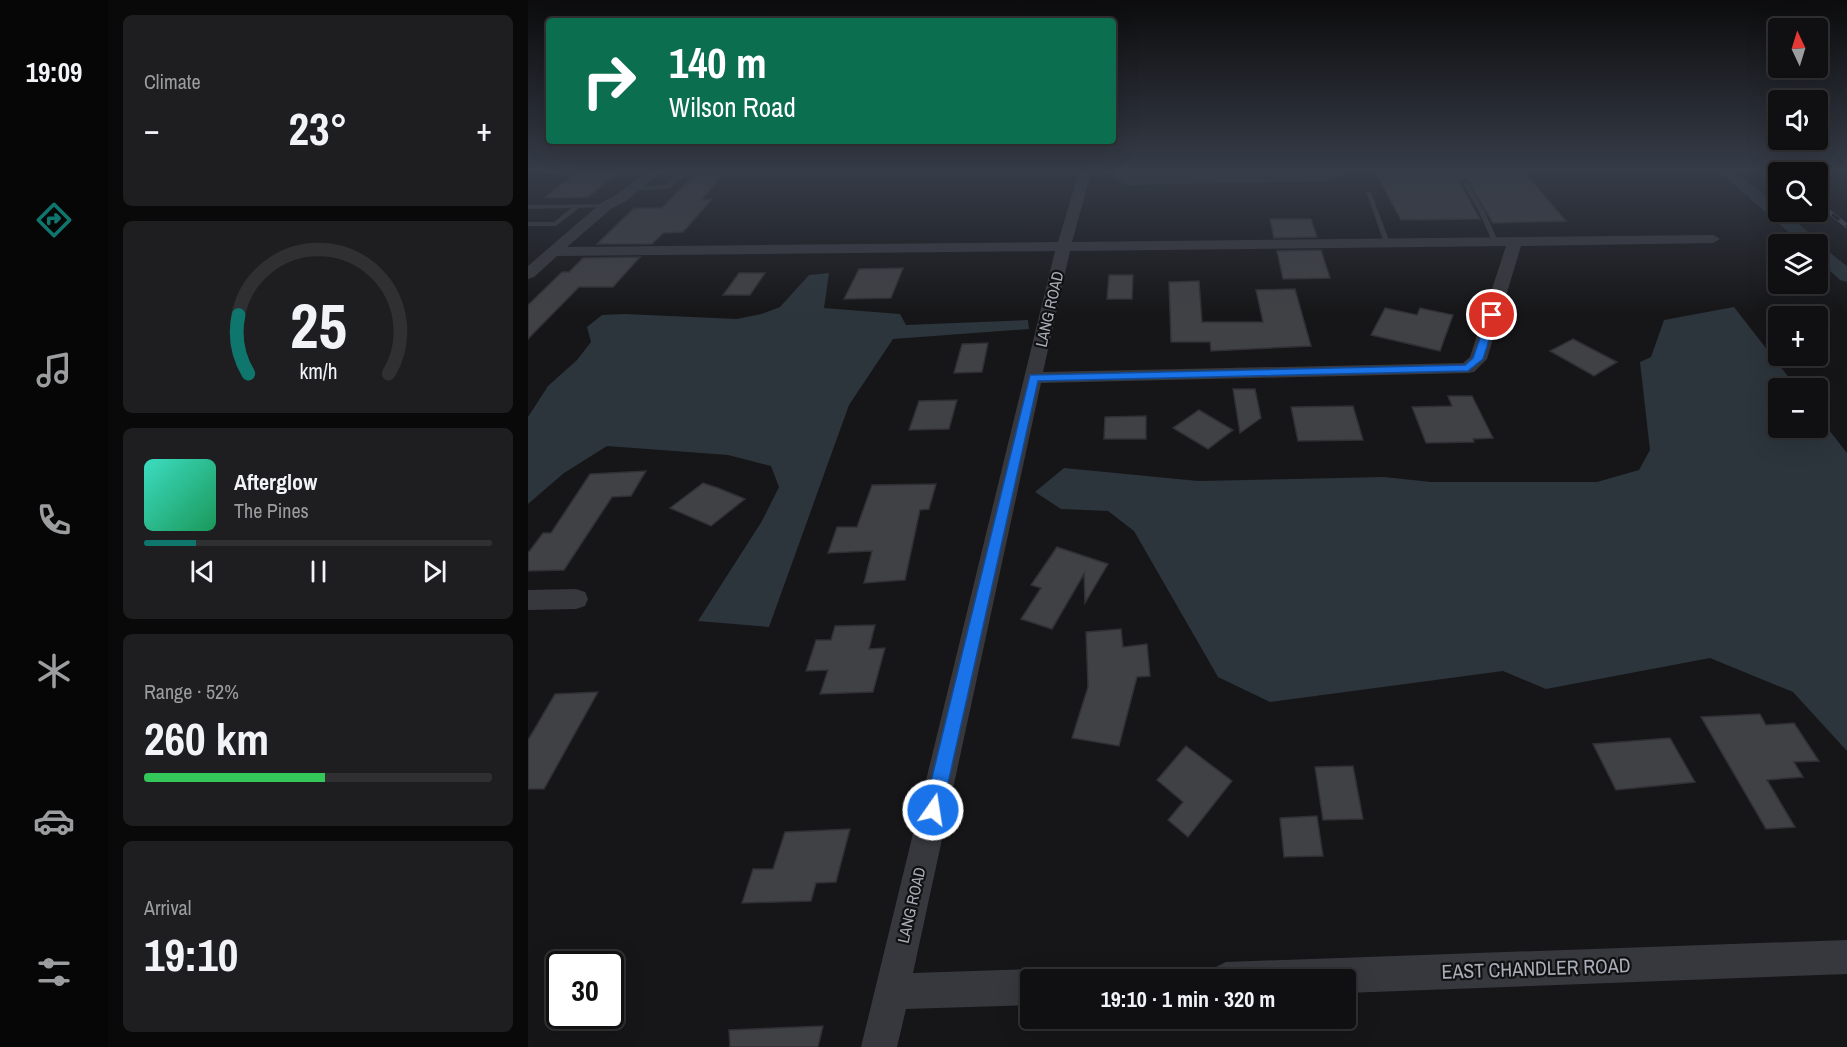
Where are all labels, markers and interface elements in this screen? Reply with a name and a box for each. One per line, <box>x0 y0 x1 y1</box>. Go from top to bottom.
north arrow <box>1768 18 1828 78</box>
map controls <box>1768 18 1828 438</box>
text: 140 m <box>669 35 767 91</box>
icon: right <box>570 42 648 120</box>
text: 19:09 <box>26 54 82 90</box>
text: Climate <box>144 68 201 95</box>
text: Wilson Road <box>669 89 796 125</box>
button: sound <box>1768 90 1828 150</box>
text: 23° <box>288 98 348 159</box>
text: − <box>144 107 160 151</box>
text: + <box>476 107 492 151</box>
button: search <box>1768 162 1828 222</box>
icon: directions <box>33 199 75 241</box>
button: layers <box>1768 234 1828 294</box>
street label: LANG ROAD <box>1030 269 1068 349</box>
text: 25 <box>290 283 346 367</box>
pin <box>1466 289 1517 340</box>
icon: arrive <box>1475 298 1508 331</box>
button: + <box>1768 306 1828 366</box>
icon: music <box>33 349 75 391</box>
text: km/h <box>299 358 337 387</box>
button: − <box>1768 378 1828 438</box>
text: Afterglow <box>234 467 317 497</box>
text: The Pines <box>234 497 309 524</box>
icon: phone <box>33 499 75 541</box>
icon: previous <box>186 555 219 588</box>
icon: pause <box>302 555 335 588</box>
icon: next <box>418 555 451 588</box>
icon: climate <box>33 650 75 692</box>
text: Range · 52% <box>144 678 239 705</box>
text: 260 km <box>144 708 269 769</box>
position arrow <box>901 778 965 842</box>
icon: car <box>33 800 75 842</box>
street label: LANG ROAD <box>892 865 930 945</box>
text: Arrival <box>144 894 191 921</box>
text: 19:10 <box>144 924 238 985</box>
icon: filters <box>33 951 75 993</box>
speed limit sign: 30 <box>546 951 624 1029</box>
street label: EAST CHANDLER ROAD <box>1441 951 1631 985</box>
text: 19:10 · 1 min · 320 m <box>1101 984 1275 1014</box>

